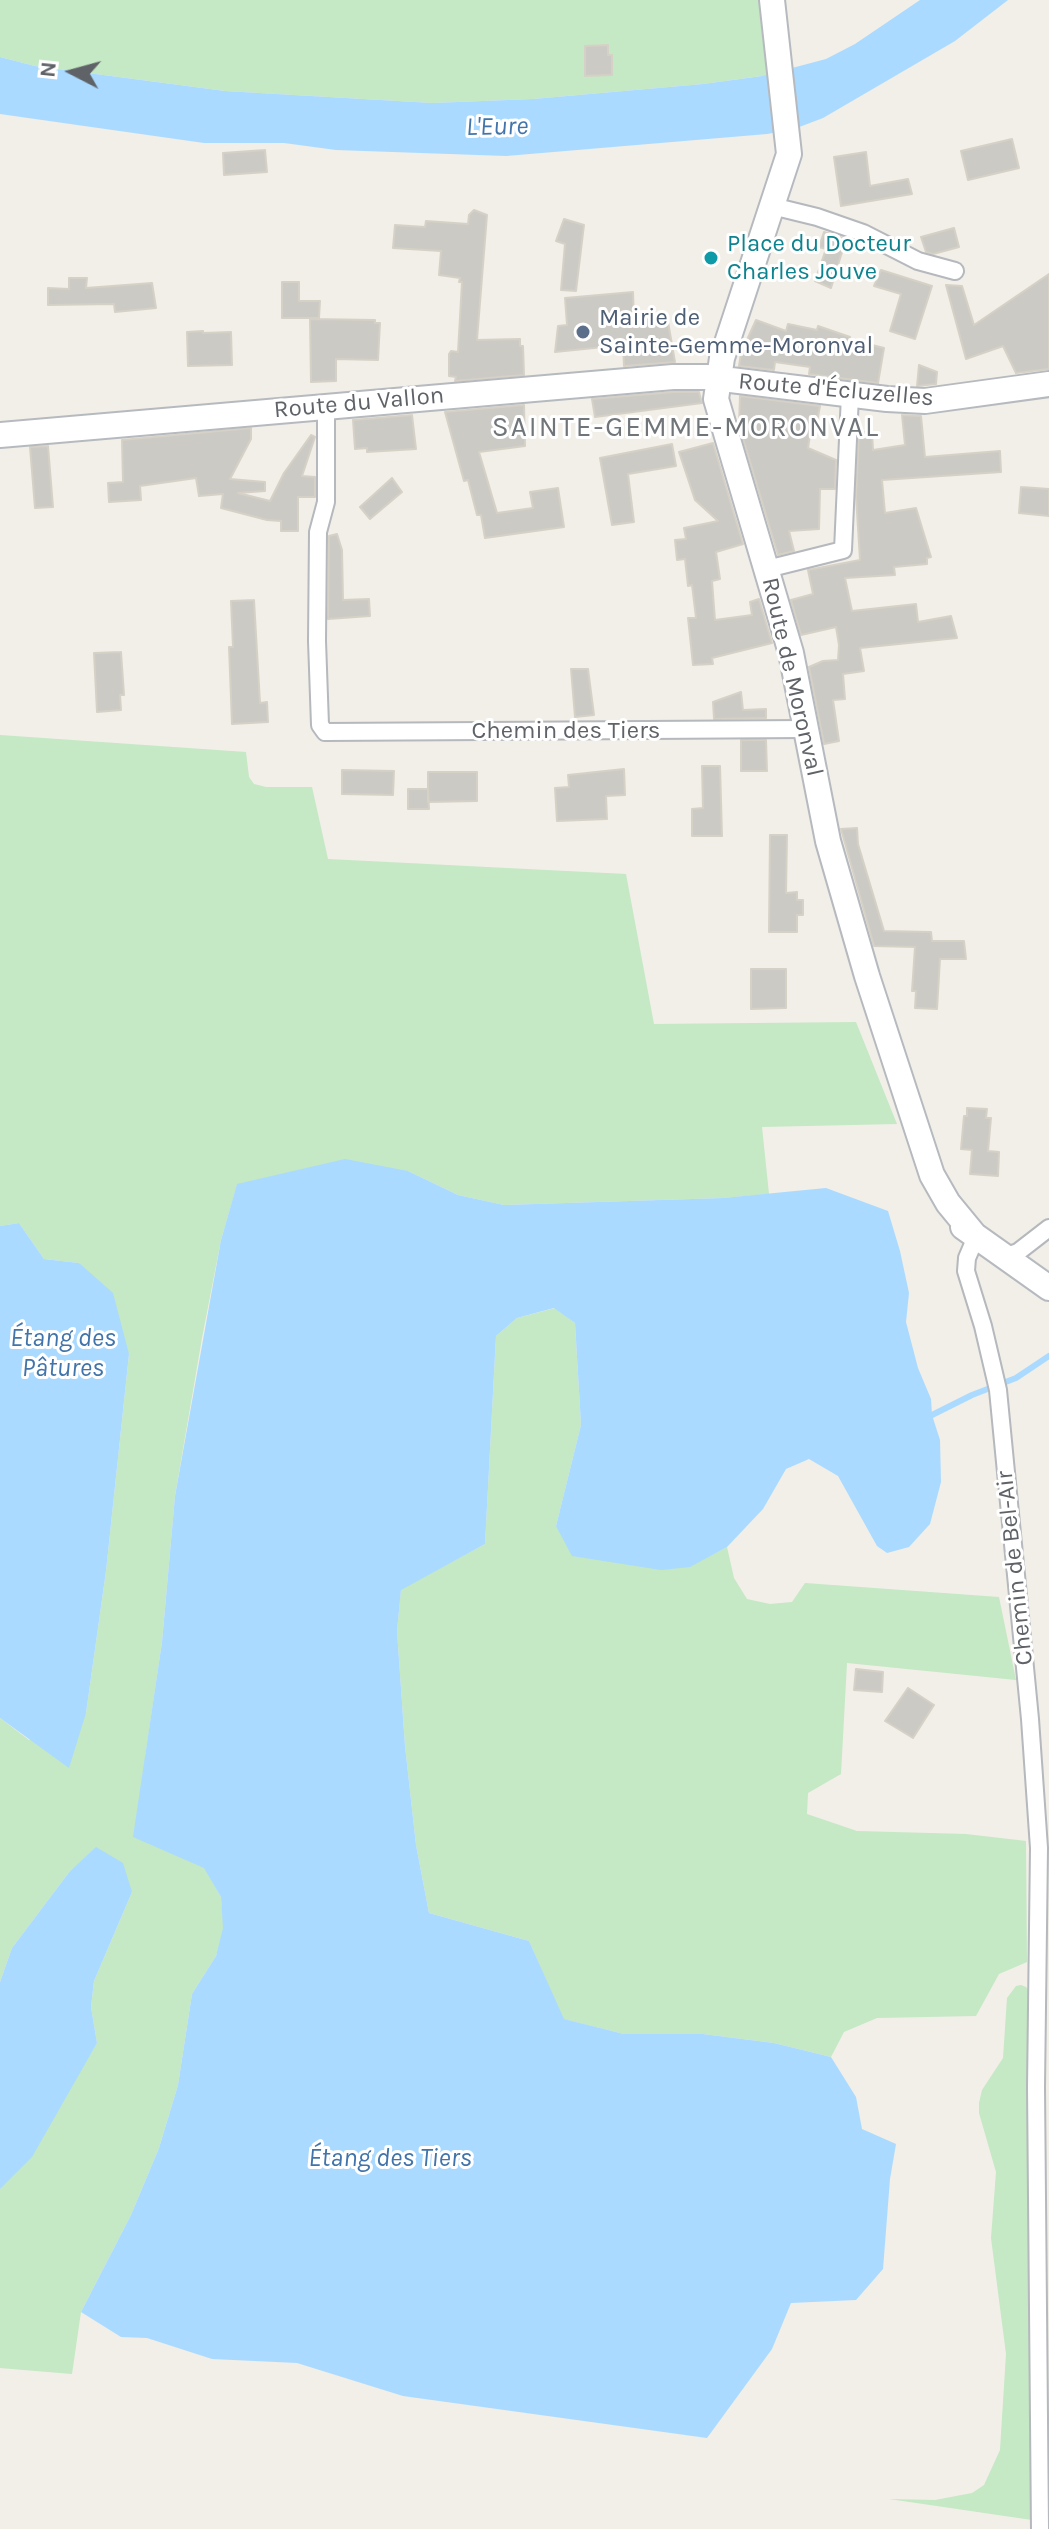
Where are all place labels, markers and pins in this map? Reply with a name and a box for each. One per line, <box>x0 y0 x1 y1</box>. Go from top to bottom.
place label: Place du Docteur Charles Jouve <box>727 230 911 286</box>
marker: Place du Docteur Charles Jouve <box>702 249 720 267</box>
place label: Mairie de Sainte-Gemme-Moronval <box>599 304 873 360</box>
marker: Mairie de Sainte-Gemme-Moronval <box>574 323 592 341</box>

